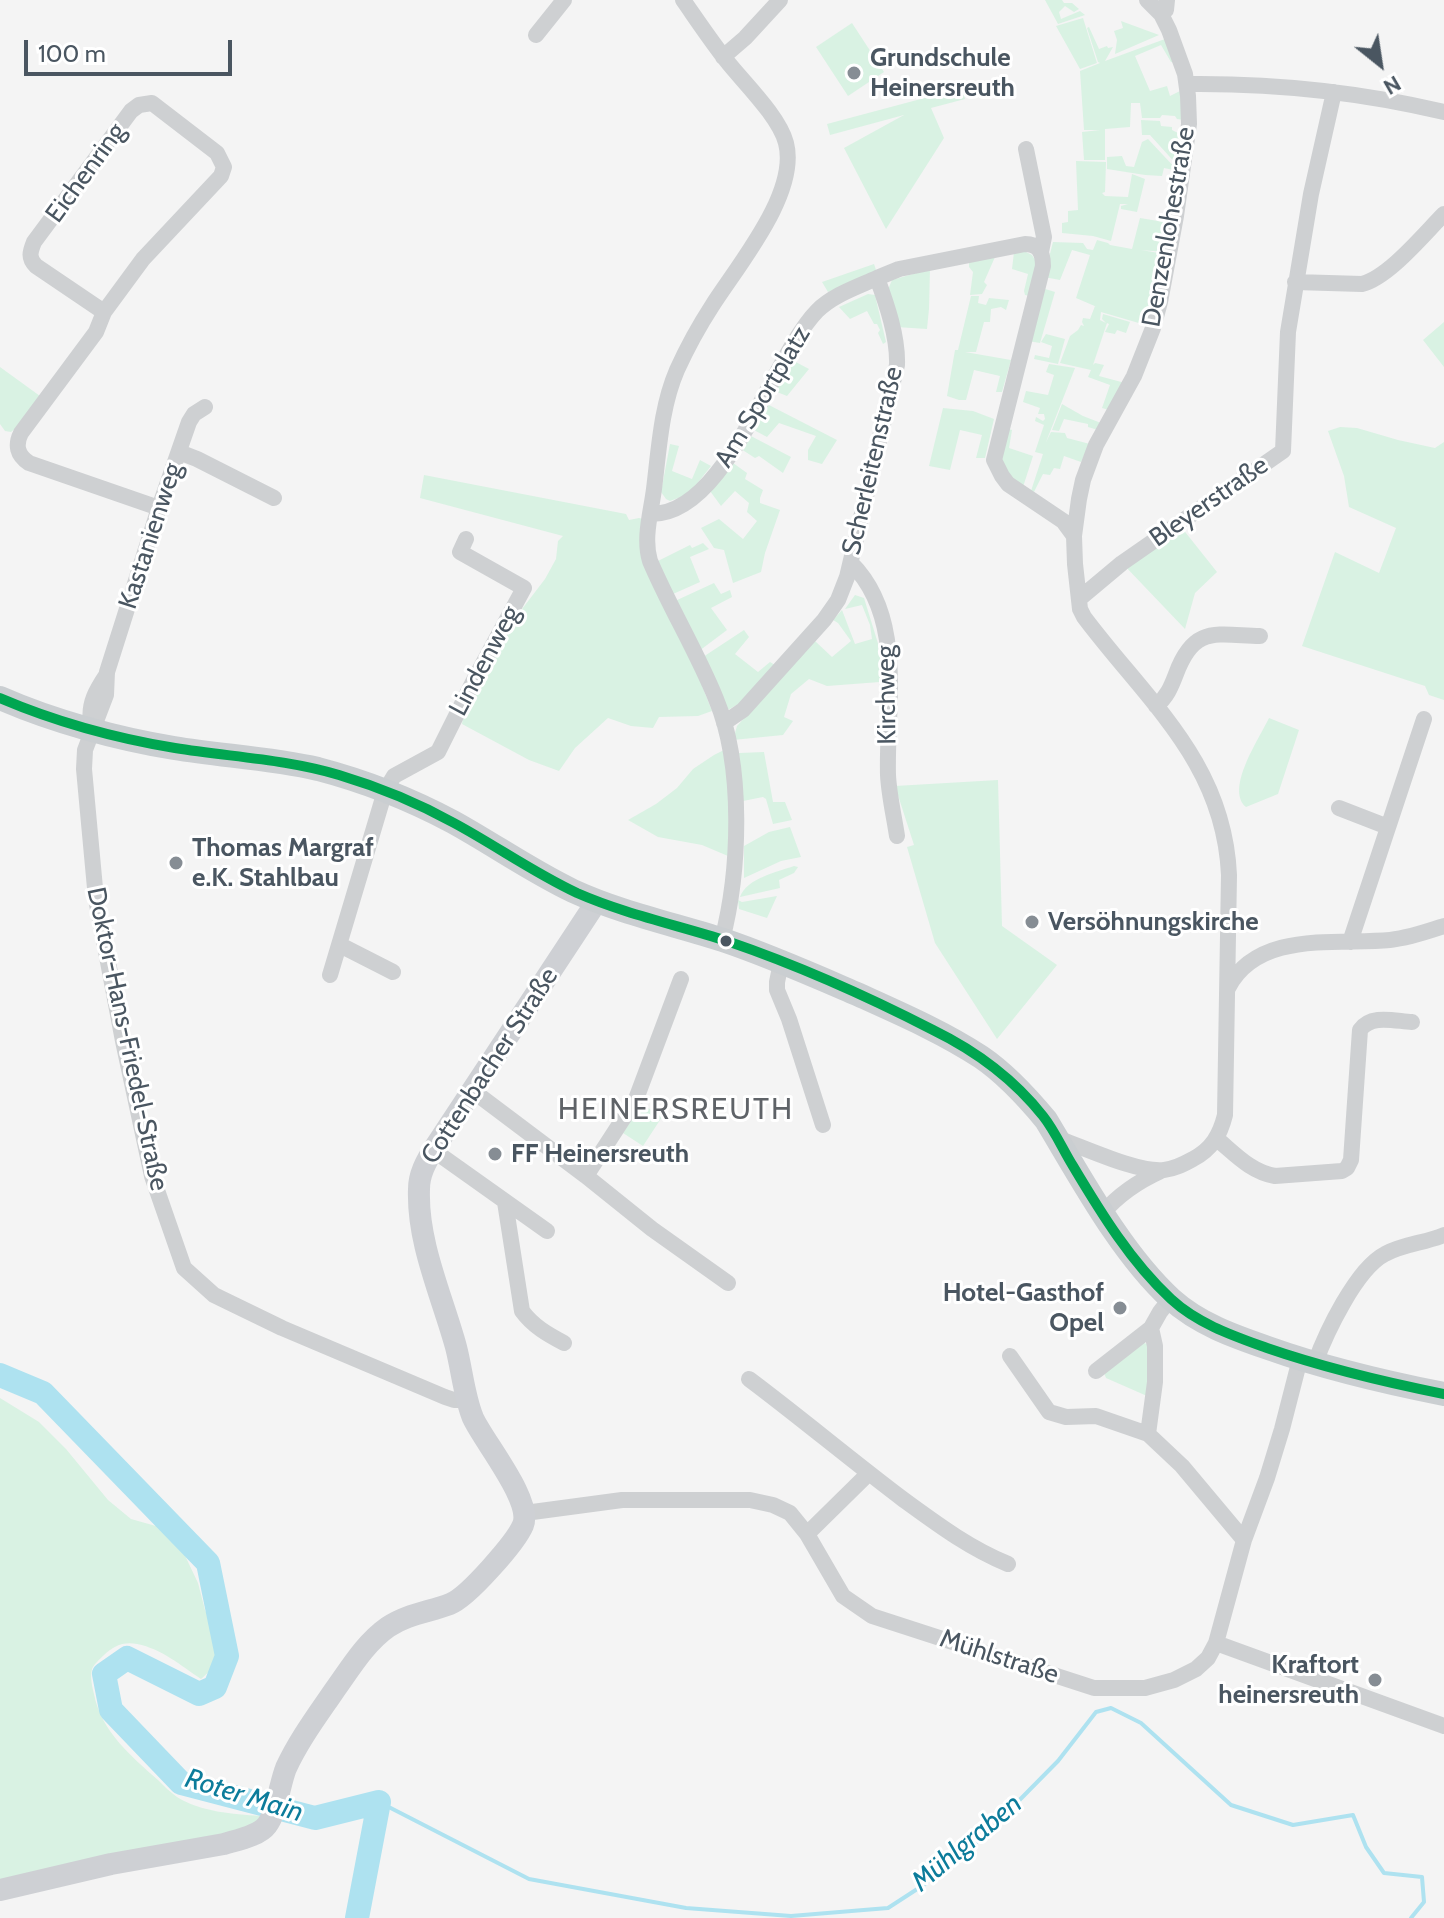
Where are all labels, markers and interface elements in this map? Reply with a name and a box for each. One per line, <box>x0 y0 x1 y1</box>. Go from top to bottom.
scale bar <box>28 24 236 74</box>
north arrow <box>1340 24 1420 104</box>
text: 100 m <box>38 39 106 68</box>
place label: Grundschule Heinersreuth <box>870 42 1015 104</box>
marker: Grundschule Heinersreuth <box>845 64 863 82</box>
text: N <box>1379 70 1406 101</box>
street label: Eichenring <box>39 117 133 229</box>
street label: Denzenlohestraße <box>1136 125 1202 329</box>
street label: Am Sportplatz <box>709 321 817 473</box>
street label: Scherleitenstraße <box>836 364 910 558</box>
street label: Bleyerstraße <box>1144 450 1274 554</box>
street label: Kastanienweg <box>113 459 189 613</box>
street label: Lindenweg <box>443 601 527 721</box>
street label: Kirchweg <box>871 645 903 745</box>
place label: Thomas Margraf e.K. Stahlbau <box>192 832 374 894</box>
marker: Thomas Margraf e.K. Stahlbau <box>167 854 185 872</box>
street label: Doktor-Hans-Friedel-Straße <box>80 884 174 1194</box>
place label: Versöhnungskirche <box>1048 906 1259 938</box>
marker: Versöhnungskirche <box>1023 913 1041 931</box>
unlabelled marker <box>718 933 734 949</box>
street label: Cottenbacher Straße <box>415 962 565 1170</box>
district label: HEINERSREUTH <box>558 1092 794 1128</box>
place label: FF Heinersreuth <box>511 1138 689 1170</box>
marker: FF Heinersreuth <box>486 1145 504 1163</box>
place label: Hotel-Gasthof Opel <box>943 1277 1104 1338</box>
marker: Hotel-Gasthof Opel <box>1111 1299 1129 1317</box>
street label: Mühlstraße <box>936 1623 1062 1691</box>
place label: Kraftort heinersreuth <box>1218 1649 1359 1710</box>
marker: Kraftort heinersreuth <box>1366 1671 1384 1689</box>
water label: Roter Main <box>181 1762 307 1830</box>
water label: Mühlgraben <box>905 1787 1029 1899</box>

